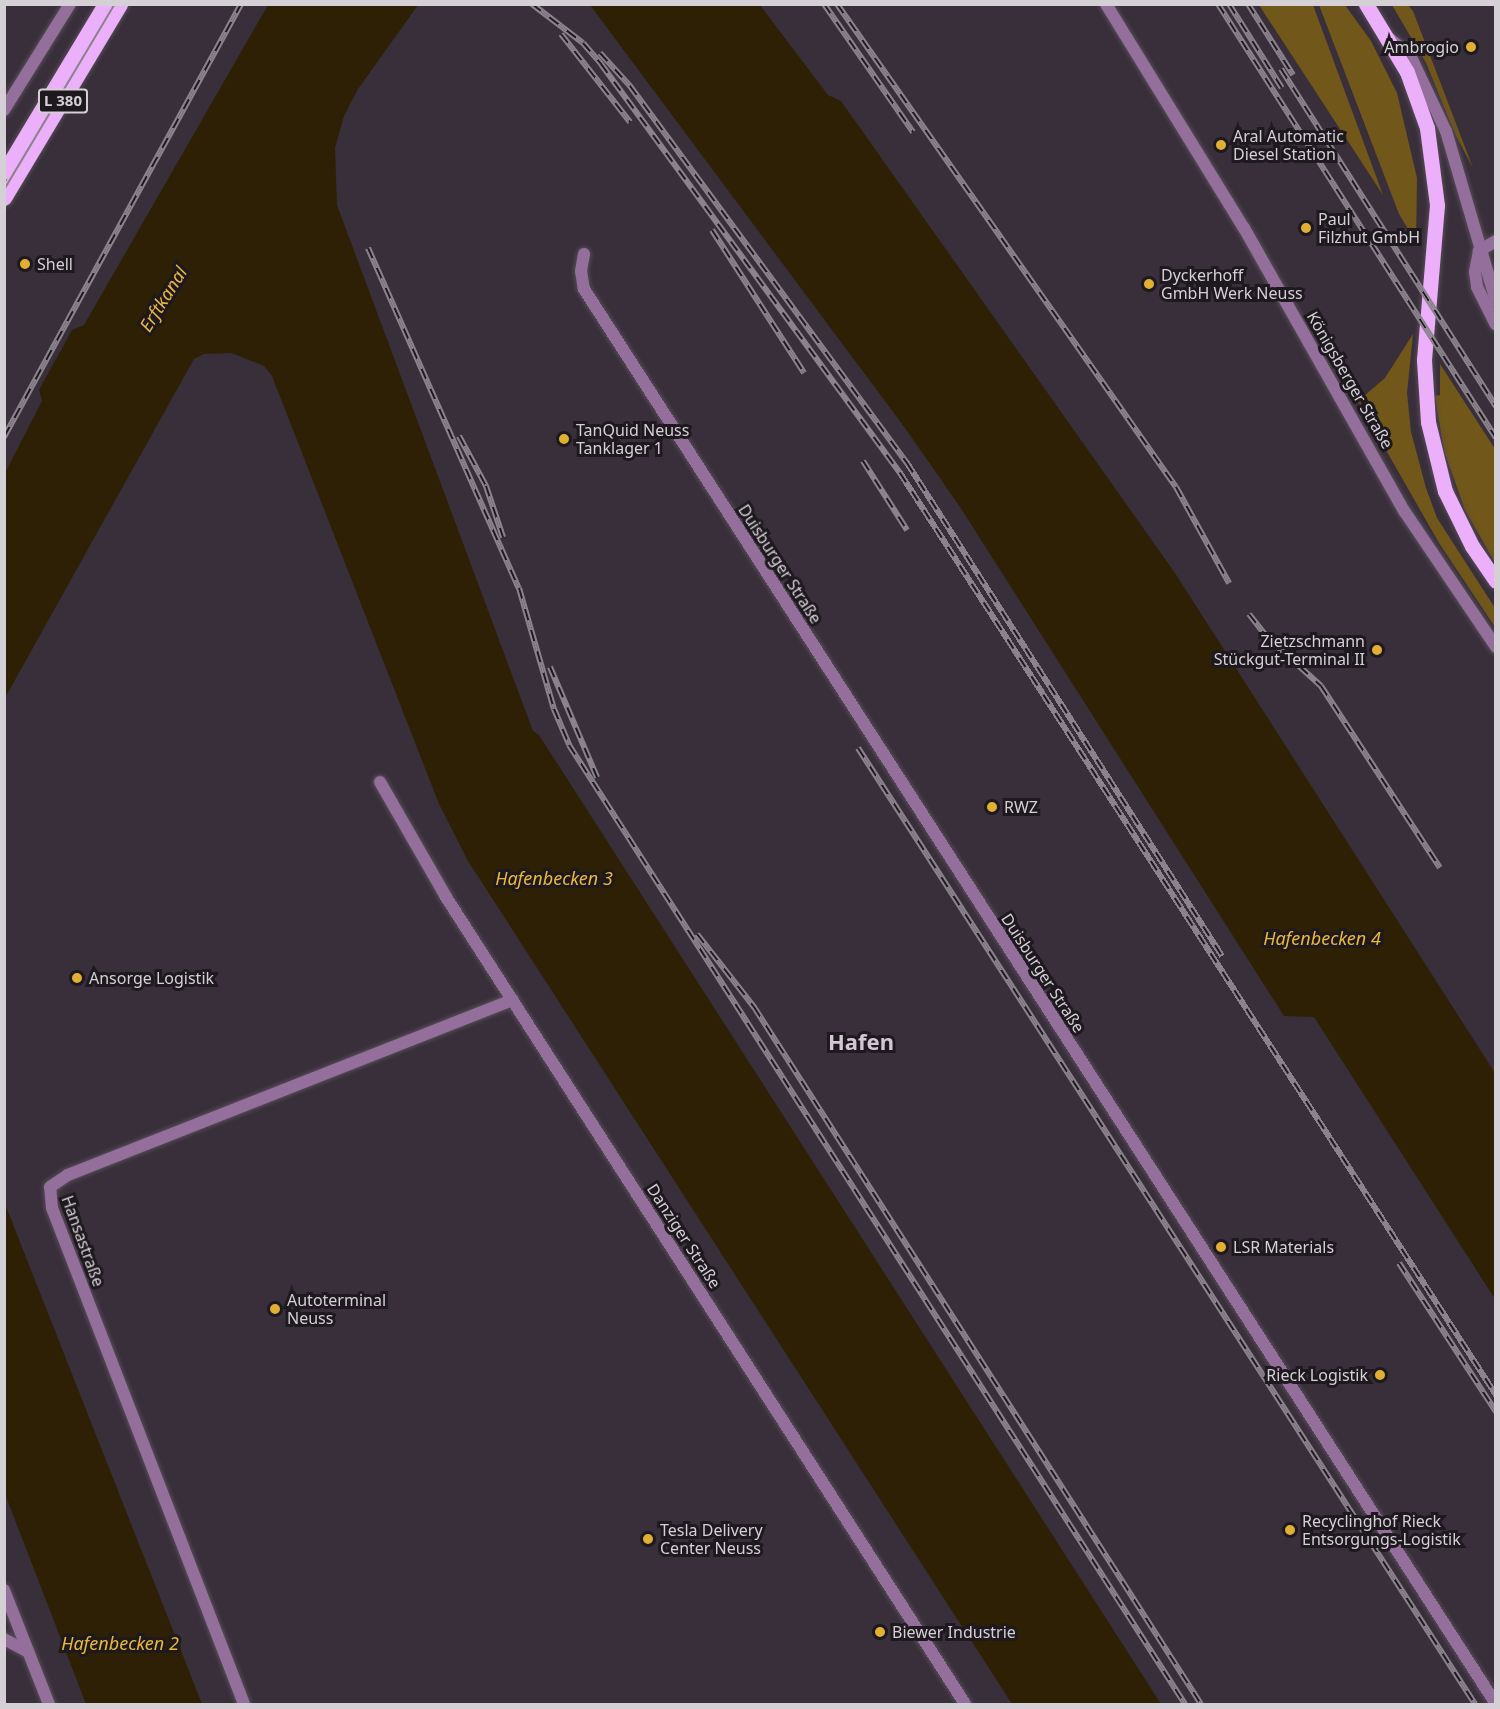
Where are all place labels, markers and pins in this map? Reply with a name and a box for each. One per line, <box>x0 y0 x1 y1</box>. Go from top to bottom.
place label: Ambrogio <box>1384 37 1459 57</box>
marker: Ambrogio <box>1464 40 1478 54</box>
place label: Aral Automatic Diesel Station <box>1233 126 1344 164</box>
marker: Aral Automatic Diesel Station <box>1214 138 1228 152</box>
place label: Paul Filzhut GmbH <box>1318 209 1420 247</box>
marker: Paul Filzhut GmbH <box>1299 221 1313 235</box>
place label: Shell <box>37 254 73 274</box>
marker: Shell <box>18 257 32 271</box>
place label: Dyckerhoff GmbH Werk Neuss <box>1161 265 1303 303</box>
marker: Dyckerhoff GmbH Werk Neuss <box>1142 277 1156 291</box>
place label: TanQuid Neuss Tanklager 1 <box>576 420 689 458</box>
marker: TanQuid Neuss Tanklager 1 <box>557 432 571 446</box>
place label: Zietzschmann Stückgut-Terminal II <box>1214 631 1365 669</box>
marker: Zietzschmann Stückgut-Terminal II <box>1370 643 1384 657</box>
place label: RWZ <box>1004 797 1038 817</box>
marker: RWZ <box>985 800 999 814</box>
place label: Ansorge Logistik <box>89 968 214 988</box>
marker: Ansorge Logistik <box>70 971 84 985</box>
place label: LSR Materials <box>1233 1237 1334 1257</box>
marker: LSR Materials <box>1214 1240 1228 1254</box>
place label: Autoterminal Neuss <box>287 1290 386 1328</box>
marker: Autoterminal Neuss <box>268 1302 282 1316</box>
place label: Rieck Logistik <box>1266 1365 1368 1385</box>
marker: Rieck Logistik <box>1373 1368 1387 1382</box>
place label: Recyclinghof Rieck Entsorgungs-Logistik <box>1302 1511 1461 1549</box>
place label: Tesla Delivery Center Neuss <box>660 1520 763 1558</box>
marker: Recyclinghof Rieck Entsorgungs-Logistik <box>1283 1523 1297 1537</box>
marker: Tesla Delivery Center Neuss <box>641 1532 655 1546</box>
place label: Biewer Industrie <box>892 1622 1016 1642</box>
marker: Biewer Industrie <box>873 1625 887 1639</box>

